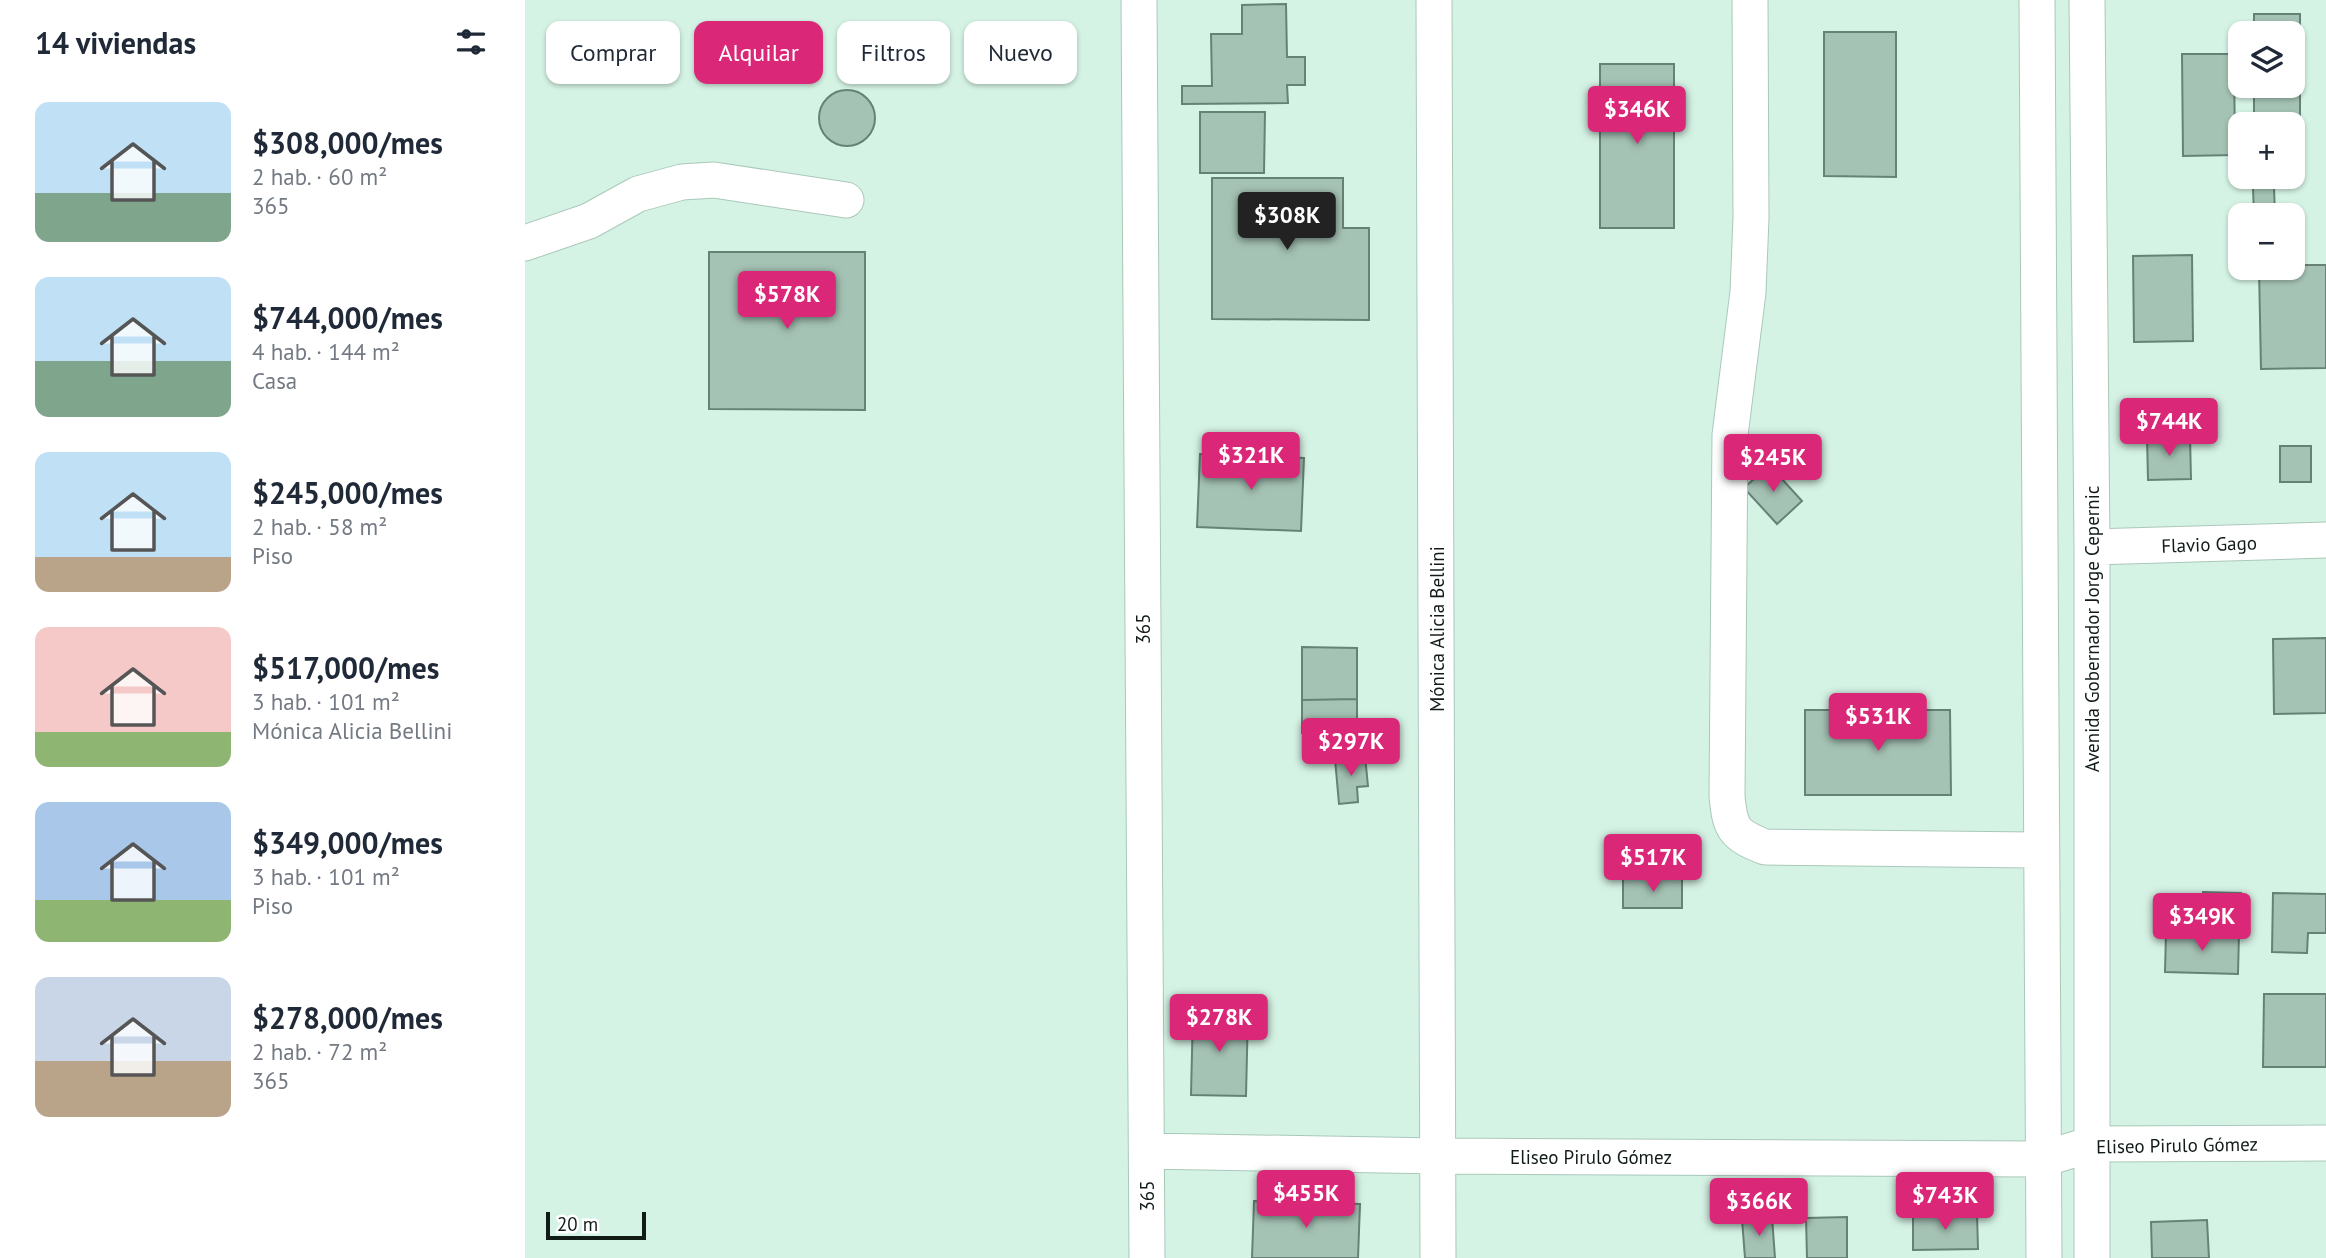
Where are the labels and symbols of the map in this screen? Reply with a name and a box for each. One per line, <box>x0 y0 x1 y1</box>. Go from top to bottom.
pin: $346K <box>1588 86 1686 146</box>
pin: $308K <box>1238 192 1336 252</box>
pin: $578K <box>738 272 836 331</box>
pin: $744K <box>2120 398 2218 458</box>
pin: $321K <box>1202 433 1300 492</box>
pin: $245K <box>1724 434 1822 494</box>
street label: Avenida Gobernador Jorge Cepernic <box>2080 486 2104 772</box>
street label: Flavio Gago <box>2161 530 2257 558</box>
street label: Mónica Alicia Bellini <box>1425 546 1449 712</box>
street label: 365 <box>1131 613 1155 645</box>
pin: $531K <box>1829 694 1927 753</box>
pin: $297K <box>1302 718 1400 778</box>
pin: $517K <box>1604 834 1702 894</box>
pin: $349K <box>2153 894 2251 953</box>
pin: $278K <box>1170 995 1268 1054</box>
street label: Eliseo Pirulo Gómez <box>2096 1132 2258 1158</box>
street label: Eliseo Pirulo Gómez <box>1510 1145 1672 1169</box>
pin: $455K <box>1257 1170 1355 1230</box>
pin: $743K <box>1896 1172 1994 1232</box>
pin: $366K <box>1710 1178 1808 1238</box>
street label: 365 <box>1135 1180 1159 1212</box>
scale bar <box>546 1209 646 1241</box>

